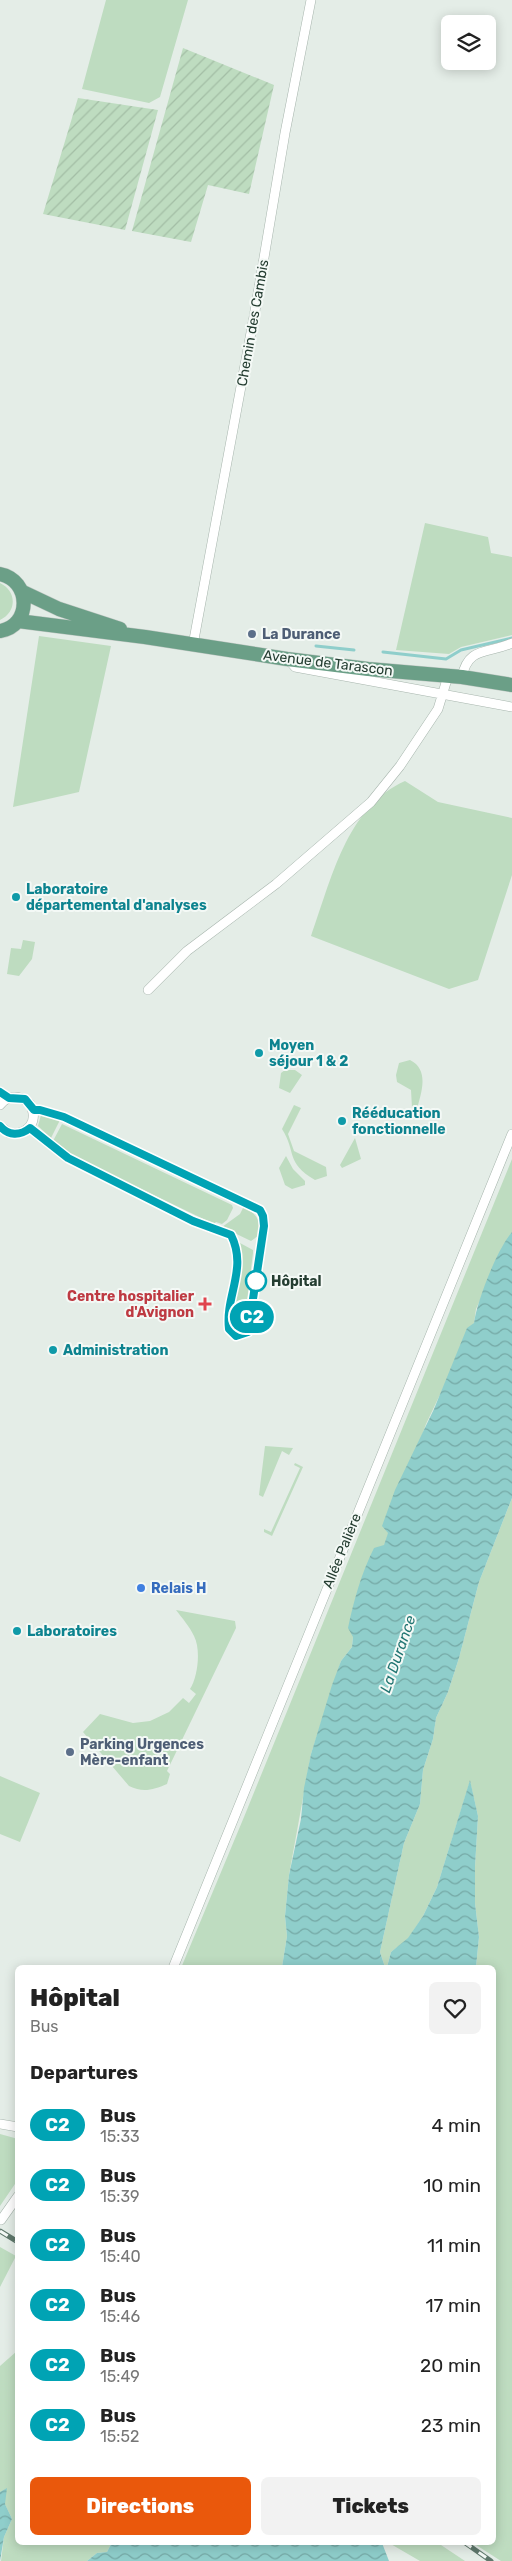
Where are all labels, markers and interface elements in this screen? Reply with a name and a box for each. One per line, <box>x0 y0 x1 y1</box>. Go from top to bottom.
map controls <box>441 15 496 70</box>
button: layers <box>441 15 496 70</box>
street label: Chemin des Cambis <box>233 258 273 388</box>
place label: La Durance <box>262 626 341 643</box>
marker: La Durance <box>246 628 258 640</box>
street label: Avenue de Tarascon <box>262 647 394 679</box>
place label: Laboratoire départemental d'analyses <box>26 881 207 914</box>
marker: Laboratoire départemental d'analyses <box>10 891 22 903</box>
place label: Moyen séjour 1 & 2 <box>269 1037 348 1070</box>
marker: Moyen séjour 1 & 2 <box>253 1047 265 1059</box>
place label: Rééducation fonctionnelle <box>352 1105 446 1138</box>
marker: Rééducation fonctionnelle <box>336 1115 348 1127</box>
marker: Hôpital <box>245 1270 267 1292</box>
place label: Hôpital <box>271 1273 322 1290</box>
place label: Centre hospitalier d'Avignon <box>67 1288 195 1321</box>
marker: Centre hospitalier d'Avignon <box>198 1297 212 1311</box>
line badge: C2 <box>230 1301 274 1333</box>
text: C2 <box>240 1306 264 1328</box>
place label: Administration <box>63 1342 168 1359</box>
marker: Administration <box>47 1344 59 1356</box>
street label: Allée Palière <box>319 1511 365 1591</box>
place label: Relais H <box>151 1580 206 1597</box>
marker: Relais H <box>135 1582 147 1594</box>
water label: La Durance <box>376 1612 420 1695</box>
place label: Laboratoires <box>27 1623 117 1640</box>
marker: Laboratoires <box>11 1625 23 1637</box>
place label: Parking Urgences Mère-enfant <box>80 1736 204 1769</box>
marker: Parking Urgences Mère-enfant <box>64 1746 76 1758</box>
button: heart <box>429 1982 481 2034</box>
text: Hôpital <box>30 1984 120 2012</box>
text: Bus <box>30 2017 58 2036</box>
text: Departures <box>30 2061 138 2084</box>
text: Bus <box>100 2104 136 2127</box>
text: C2 <box>45 2114 70 2136</box>
text: 4 min <box>432 2114 481 2137</box>
text: 15:33 <box>100 2127 140 2146</box>
text: Bus <box>100 2164 136 2187</box>
text: C2 <box>45 2174 70 2196</box>
text: 10 min <box>423 2174 481 2197</box>
text: 15:39 <box>100 2187 140 2206</box>
text: Bus <box>100 2224 136 2247</box>
text: C2 <box>45 2234 70 2256</box>
text: 11 min <box>427 2234 481 2257</box>
text: 15:40 <box>100 2247 141 2266</box>
text: Bus <box>100 2284 136 2307</box>
text: C2 <box>45 2294 70 2316</box>
text: 17 min <box>425 2294 481 2317</box>
text: 15:46 <box>100 2307 140 2326</box>
text: Bus <box>100 2344 136 2367</box>
text: C2 <box>45 2354 70 2376</box>
text: 20 min <box>420 2354 481 2377</box>
text: 15:49 <box>100 2367 140 2386</box>
text: Bus <box>100 2404 136 2427</box>
text: C2 <box>45 2414 70 2436</box>
text: 23 min <box>421 2414 481 2437</box>
text: 15:52 <box>100 2427 139 2446</box>
button: Directions <box>30 2477 251 2535</box>
button: Tickets <box>261 2477 481 2535</box>

